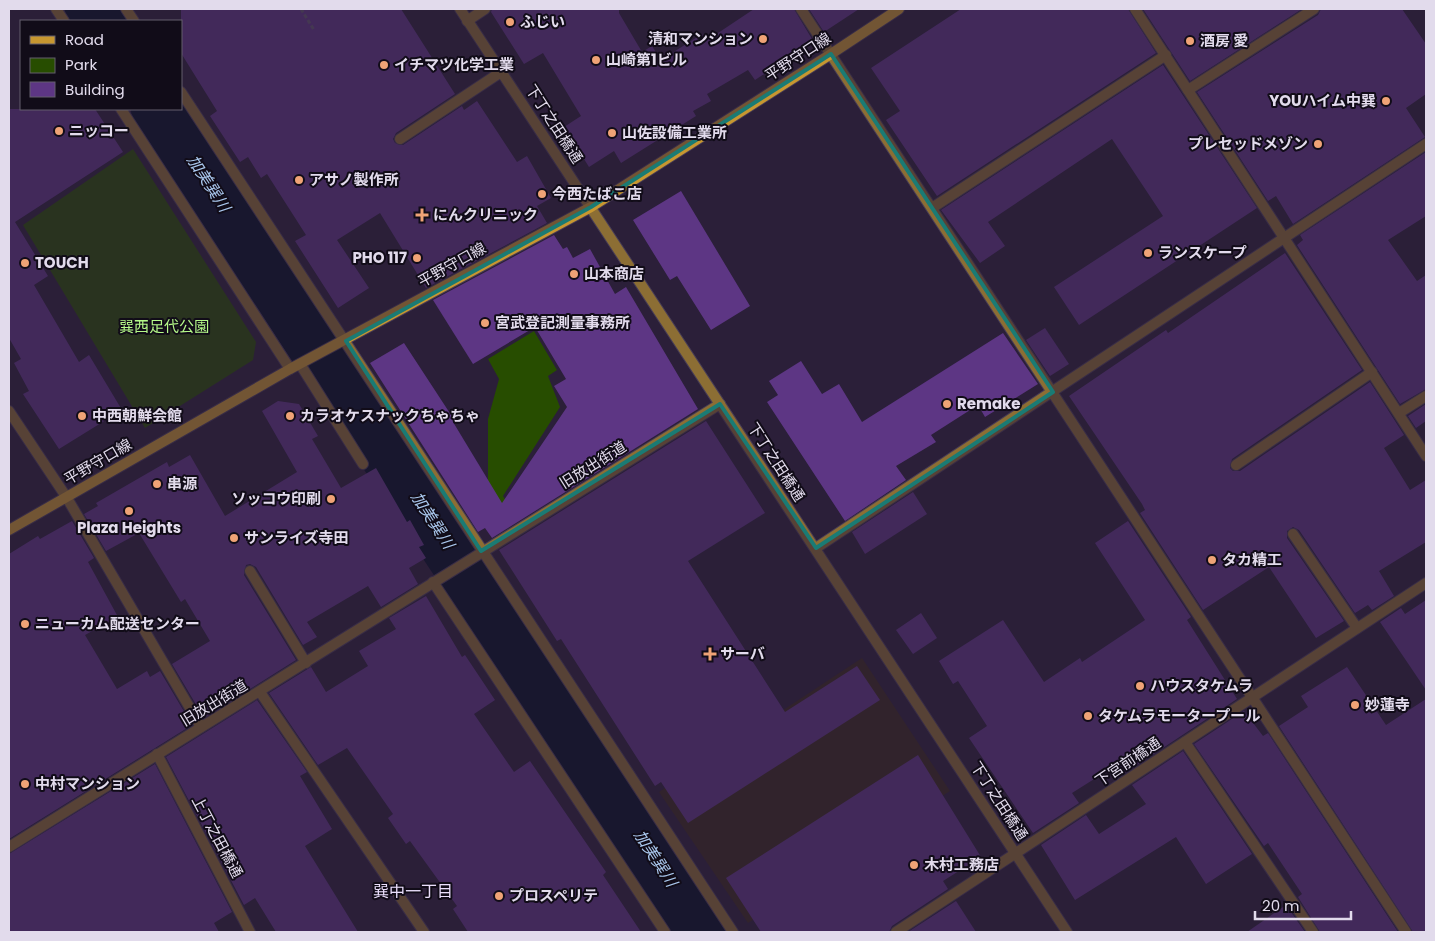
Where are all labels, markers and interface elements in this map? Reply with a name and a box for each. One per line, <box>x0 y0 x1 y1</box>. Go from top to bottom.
place label: ふじい <box>520 11 565 32</box>
marker: ふじい <box>504 16 516 28</box>
legend <box>20 20 182 110</box>
street label: 平野守口線 <box>761 27 835 86</box>
place label: 清和マンション <box>648 28 753 49</box>
text: Road <box>65 29 104 50</box>
place label: 酒房 愛 <box>1200 30 1248 51</box>
marker: 清和マンション <box>757 33 769 45</box>
marker: 酒房 愛 <box>1184 35 1196 47</box>
place label: 山崎第1ビル <box>606 49 687 70</box>
text: Park <box>65 54 97 75</box>
place label: イチマツ化学工業 <box>394 54 514 75</box>
marker: 山崎第1ビル <box>590 54 602 66</box>
marker: イチマツ化学工業 <box>378 59 390 71</box>
text: Building <box>65 79 125 100</box>
street label: 下丁之田橋通 <box>521 80 588 167</box>
place label: YOUハイム中巽 <box>1269 90 1376 111</box>
marker: YOUハイム中巽 <box>1380 95 1392 107</box>
place label: ニッコー <box>69 120 129 141</box>
place label: 山佐設備工業所 <box>622 122 727 143</box>
marker: ニッコー <box>53 125 65 137</box>
marker: 山佐設備工業所 <box>606 127 618 139</box>
place label: プレセッドメゾン <box>1188 133 1308 154</box>
marker: プレセッドメゾン <box>1312 138 1324 150</box>
water label: 加美巽川 <box>182 150 237 218</box>
place label: アサノ製作所 <box>309 169 399 190</box>
marker: アサノ製作所 <box>293 174 305 186</box>
place label: 今西たばこ店 <box>552 183 642 204</box>
marker: 今西たばこ店 <box>536 188 548 200</box>
place label: にんクリニック <box>433 204 538 225</box>
marker: にんクリニック <box>415 208 429 222</box>
street label: 平野守口線 <box>414 237 490 292</box>
place label: ランスケープ <box>1158 242 1247 263</box>
place label: PHO 117 <box>352 247 407 268</box>
marker: ランスケープ <box>1142 247 1154 259</box>
place label: TOUCH <box>35 252 89 273</box>
marker: PHO 117 <box>411 252 423 264</box>
marker: TOUCH <box>19 257 31 269</box>
place label: 山本商店 <box>584 263 644 284</box>
marker: 山本商店 <box>568 268 580 280</box>
place label: 宮武登記測量事務所 <box>495 312 630 333</box>
park label: 巽西足代公園 <box>119 316 209 337</box>
marker: 宮武登記測量事務所 <box>479 317 491 329</box>
place label: Remake <box>957 393 1021 414</box>
marker: Remake <box>941 398 953 410</box>
place label: 中西朝鮮会館 <box>92 405 182 426</box>
place label: カラオケスナックちゃちゃ <box>300 405 480 426</box>
marker: 中西朝鮮会館 <box>76 410 88 422</box>
marker: カラオケスナックちゃちゃ <box>284 410 296 422</box>
street label: 下丁之田橋通 <box>743 418 810 505</box>
street label: 平野守口線 <box>60 434 135 489</box>
street label: 旧放出街道 <box>555 436 630 493</box>
place label: 串源 <box>167 473 198 494</box>
marker: 串源 <box>151 478 163 490</box>
water label: 加美巽川 <box>406 487 461 555</box>
place label: ソッコウ印刷 <box>232 488 321 509</box>
marker: ソッコウ印刷 <box>325 493 337 505</box>
marker: Plaza Heights <box>123 505 135 517</box>
place label: Plaza Heights <box>77 517 181 538</box>
place label: サンライズ寺田 <box>244 527 349 548</box>
marker: サンライズ寺田 <box>228 532 240 544</box>
place label: タカ精工 <box>1222 549 1282 570</box>
marker: タカ精工 <box>1206 554 1218 566</box>
place label: ニューカム配送センター <box>35 613 200 634</box>
marker: ニューカム配送センター <box>19 618 31 630</box>
place label: サーバ <box>720 643 765 664</box>
marker: サーバ <box>704 648 716 660</box>
street label: 旧放出街道 <box>176 674 251 731</box>
place label: ハウスタケムラ <box>1150 675 1253 696</box>
marker: ハウスタケムラ <box>1134 680 1146 692</box>
place label: 妙蓮寺 <box>1365 694 1410 715</box>
marker: 妙蓮寺 <box>1349 699 1361 711</box>
place label: タケムラモータープール <box>1098 705 1260 726</box>
marker: タケムラモータープール <box>1082 710 1094 722</box>
street label: 下宮前橋通 <box>1091 732 1165 791</box>
street label: 下丁之田橋通 <box>966 757 1033 844</box>
place label: 中村マンション <box>35 773 140 794</box>
marker: 中村マンション <box>19 778 31 790</box>
street label: 上丁之田橋通 <box>187 792 248 881</box>
water label: 加美巽川 <box>629 825 684 893</box>
place label: 木村工務店 <box>924 854 999 875</box>
marker: 木村工務店 <box>908 859 920 871</box>
district label: 巽中一丁目 <box>373 880 453 903</box>
place label: プロスペリテ <box>509 885 598 906</box>
scale bar <box>1255 888 1351 920</box>
marker: プロスペリテ <box>493 890 505 902</box>
text: 20 m <box>1262 895 1300 916</box>

